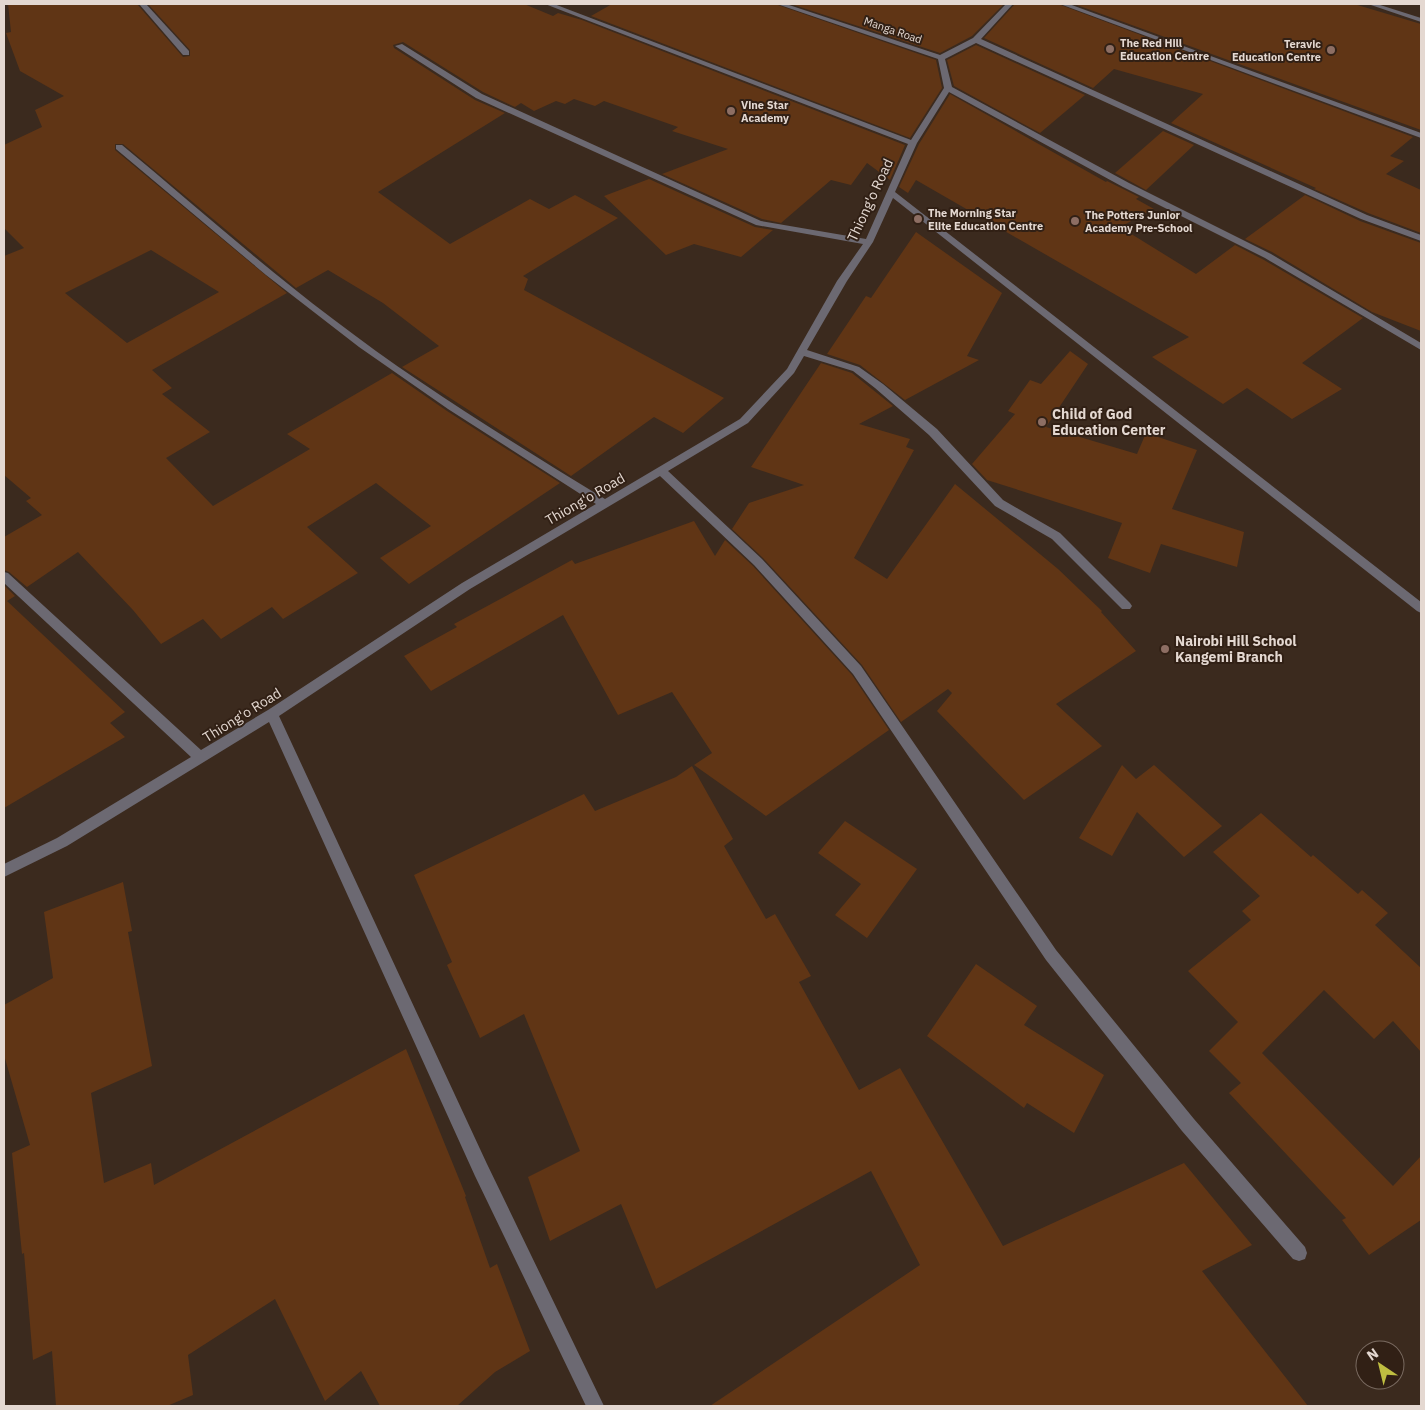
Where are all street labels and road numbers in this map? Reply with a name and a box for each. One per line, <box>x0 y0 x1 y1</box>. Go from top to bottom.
street label: Manga Road <box>862 14 924 46</box>
street label: Thiong'o Road <box>843 156 897 244</box>
street label: Thiong'o Road <box>542 469 628 529</box>
street label: Thiong'o Road <box>199 684 285 746</box>

